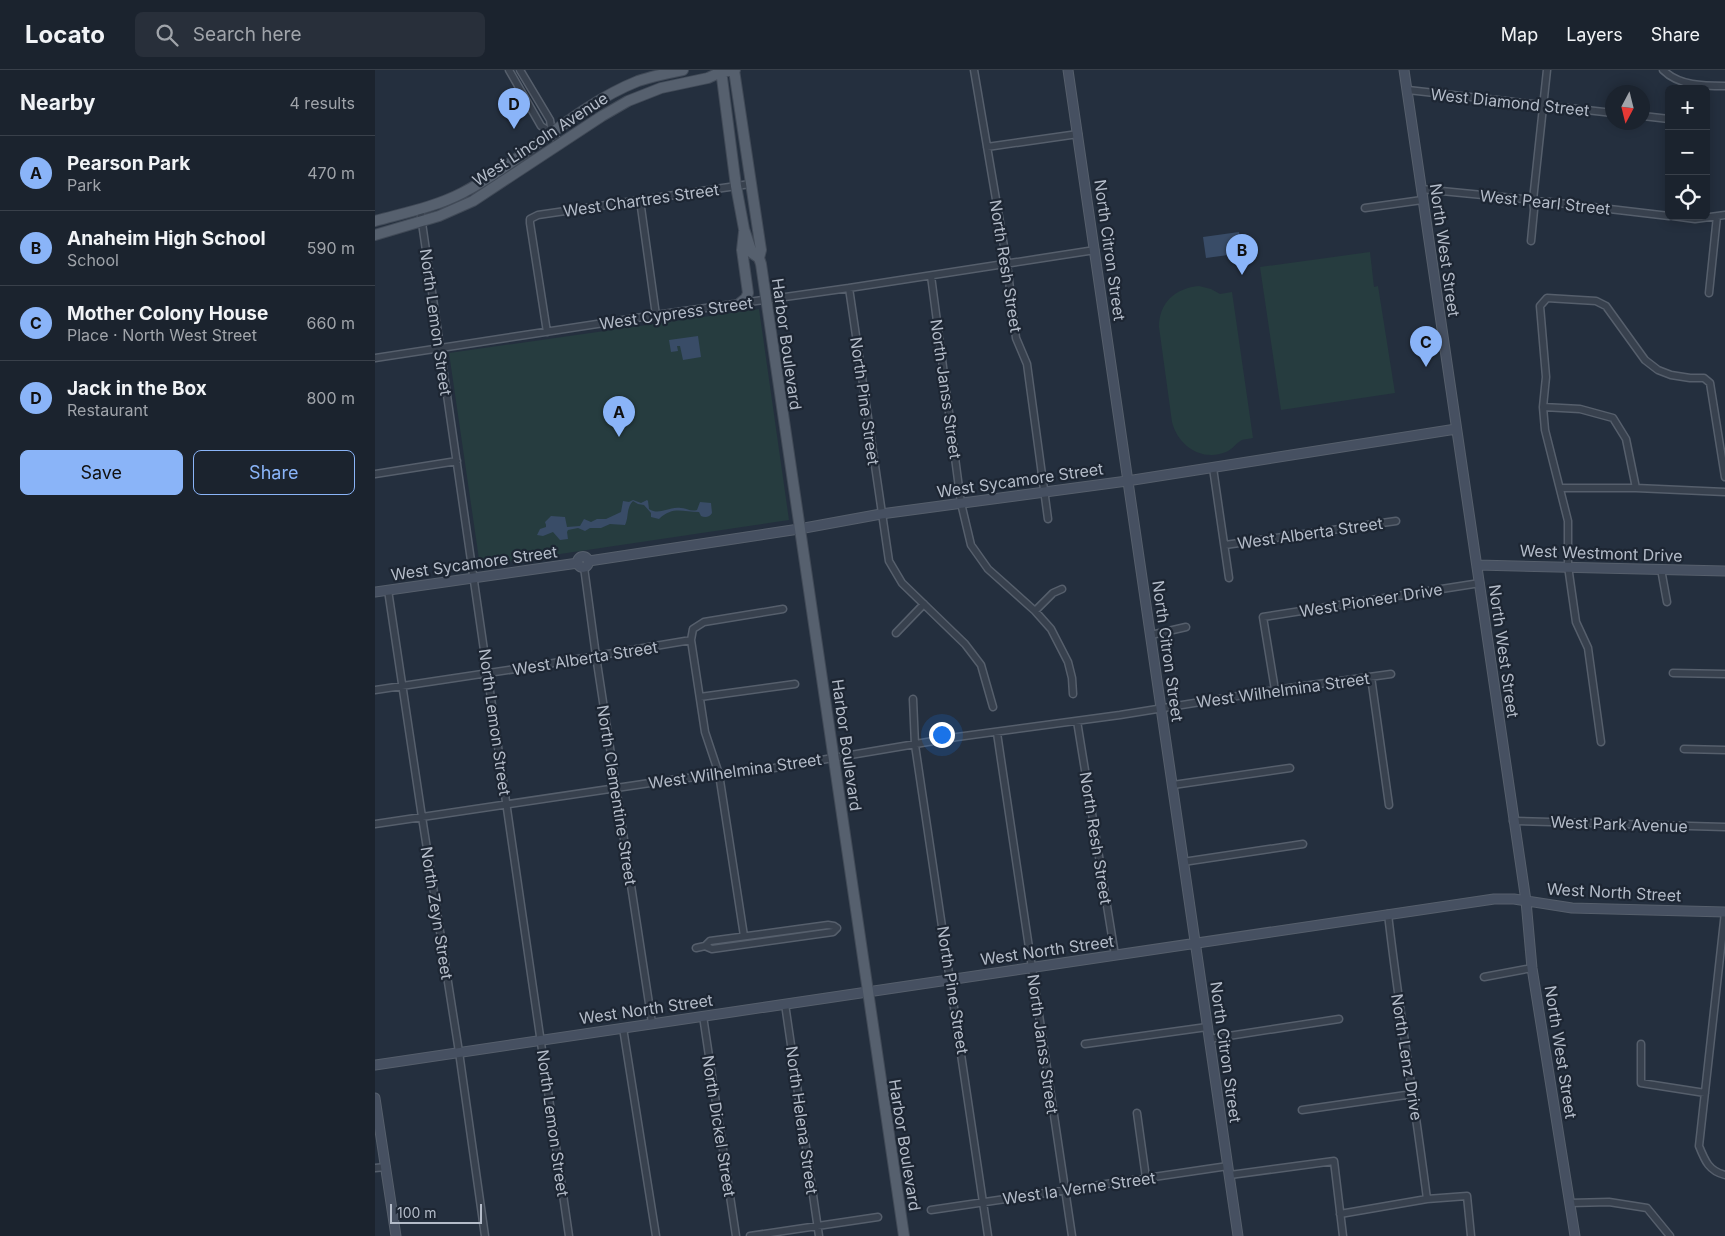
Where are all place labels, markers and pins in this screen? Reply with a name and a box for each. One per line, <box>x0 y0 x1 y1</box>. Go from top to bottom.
pin: D <box>498 88 530 129</box>
pin: B <box>1226 234 1258 275</box>
pin: C <box>1410 326 1442 367</box>
pin: A <box>603 396 635 437</box>

